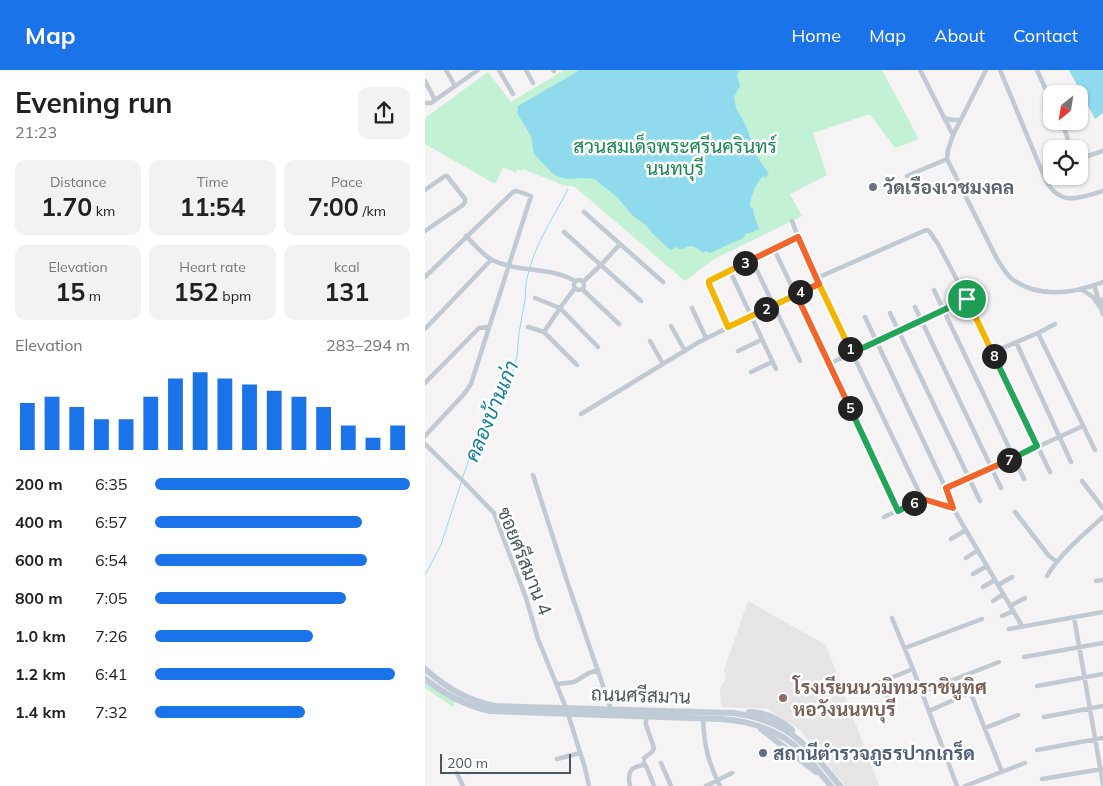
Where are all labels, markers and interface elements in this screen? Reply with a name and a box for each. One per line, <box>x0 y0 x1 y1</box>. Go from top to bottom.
text: Map <box>25 20 76 50</box>
text: Home <box>791 24 841 47</box>
text: Map <box>869 24 906 47</box>
text: About <box>934 24 985 47</box>
text: Contact <box>1013 24 1078 47</box>
text: Evening run <box>15 85 172 120</box>
north arrow <box>1043 85 1087 130</box>
map controls <box>1043 85 1088 185</box>
button: share <box>358 87 410 139</box>
text: 21:23 <box>15 122 57 142</box>
park label: สวนสมเด็จพระศรีนครินทร์ นนทบุรี <box>573 133 777 181</box>
button: locate <box>1043 140 1088 185</box>
text: Distance <box>50 173 106 191</box>
text: Time <box>197 173 228 191</box>
text: Pace <box>331 173 363 191</box>
place label: วัดเรืองเวชมงคล <box>883 175 1014 199</box>
marker: วัดเรืองเวชมงคล <box>867 181 879 193</box>
text: 1.70 <box>41 191 92 222</box>
text: 11:54 <box>179 191 246 222</box>
text: 7:00 <box>308 191 359 222</box>
text: km <box>92 202 115 220</box>
text: /km <box>359 202 386 220</box>
pin: 3 <box>733 250 757 276</box>
text: 3 <box>741 254 750 272</box>
text: Elevation <box>49 258 108 276</box>
text: Heart rate <box>179 258 246 276</box>
text: kcal <box>334 258 360 276</box>
text: 15 <box>55 276 85 307</box>
text: 152 <box>174 276 219 307</box>
text: 131 <box>324 276 369 307</box>
pin <box>946 278 988 320</box>
pin: 4 <box>787 280 813 304</box>
text: 4 <box>796 283 805 301</box>
icon: arrive <box>953 285 981 313</box>
text: m <box>85 287 101 305</box>
text: bpm <box>219 287 251 305</box>
pin: 2 <box>753 296 779 322</box>
text: 2 <box>762 300 771 318</box>
text: Elevation <box>15 335 83 355</box>
text: 283–294 m <box>326 335 410 355</box>
pin: 1 <box>837 336 863 362</box>
text: 1 <box>846 340 855 358</box>
pin: 8 <box>981 344 1007 368</box>
text: 8 <box>990 347 999 365</box>
water label: คลองบ้านเก่า <box>459 357 523 465</box>
pin: 5 <box>837 396 863 420</box>
text: 5 <box>846 399 855 417</box>
pin: 7 <box>997 448 1021 472</box>
text: 7 <box>1005 451 1014 469</box>
text: 200 m <box>15 474 63 494</box>
text: 6:35 <box>95 474 127 494</box>
pin: 6 <box>901 490 927 516</box>
text: 6 <box>910 494 919 512</box>
street label: ซอยศรีสมาน 4 <box>492 503 558 619</box>
text: 400 m <box>15 512 63 532</box>
text: 6:57 <box>95 512 127 532</box>
text: 600 m <box>15 550 63 570</box>
text: 6:54 <box>95 550 127 570</box>
text: 800 m <box>15 588 63 608</box>
text: 7:05 <box>95 588 127 608</box>
text: 1.0 km <box>15 626 66 646</box>
text: 7:26 <box>95 626 127 646</box>
text: 1.2 km <box>15 664 66 684</box>
text: 6:41 <box>95 664 127 684</box>
place label: โรงเรียนนวมิทนราชินูทิศ หอวังนนทบุรี <box>792 675 987 724</box>
street label: ถนนศรีสมาน <box>591 681 691 709</box>
marker: โรงเรียนนวมิทนราชินูทิศ หอวังนนทบุรี <box>777 692 789 704</box>
text: 1.4 km <box>15 702 66 722</box>
text: 7:32 <box>95 702 127 722</box>
place label: สถานีตำรวจภูธรปากเกร็ด <box>773 740 975 767</box>
marker: สถานีตำรวจภูธรปากเกร็ด <box>757 747 769 759</box>
scale bar <box>440 751 571 774</box>
text: 200 m <box>447 754 488 772</box>

